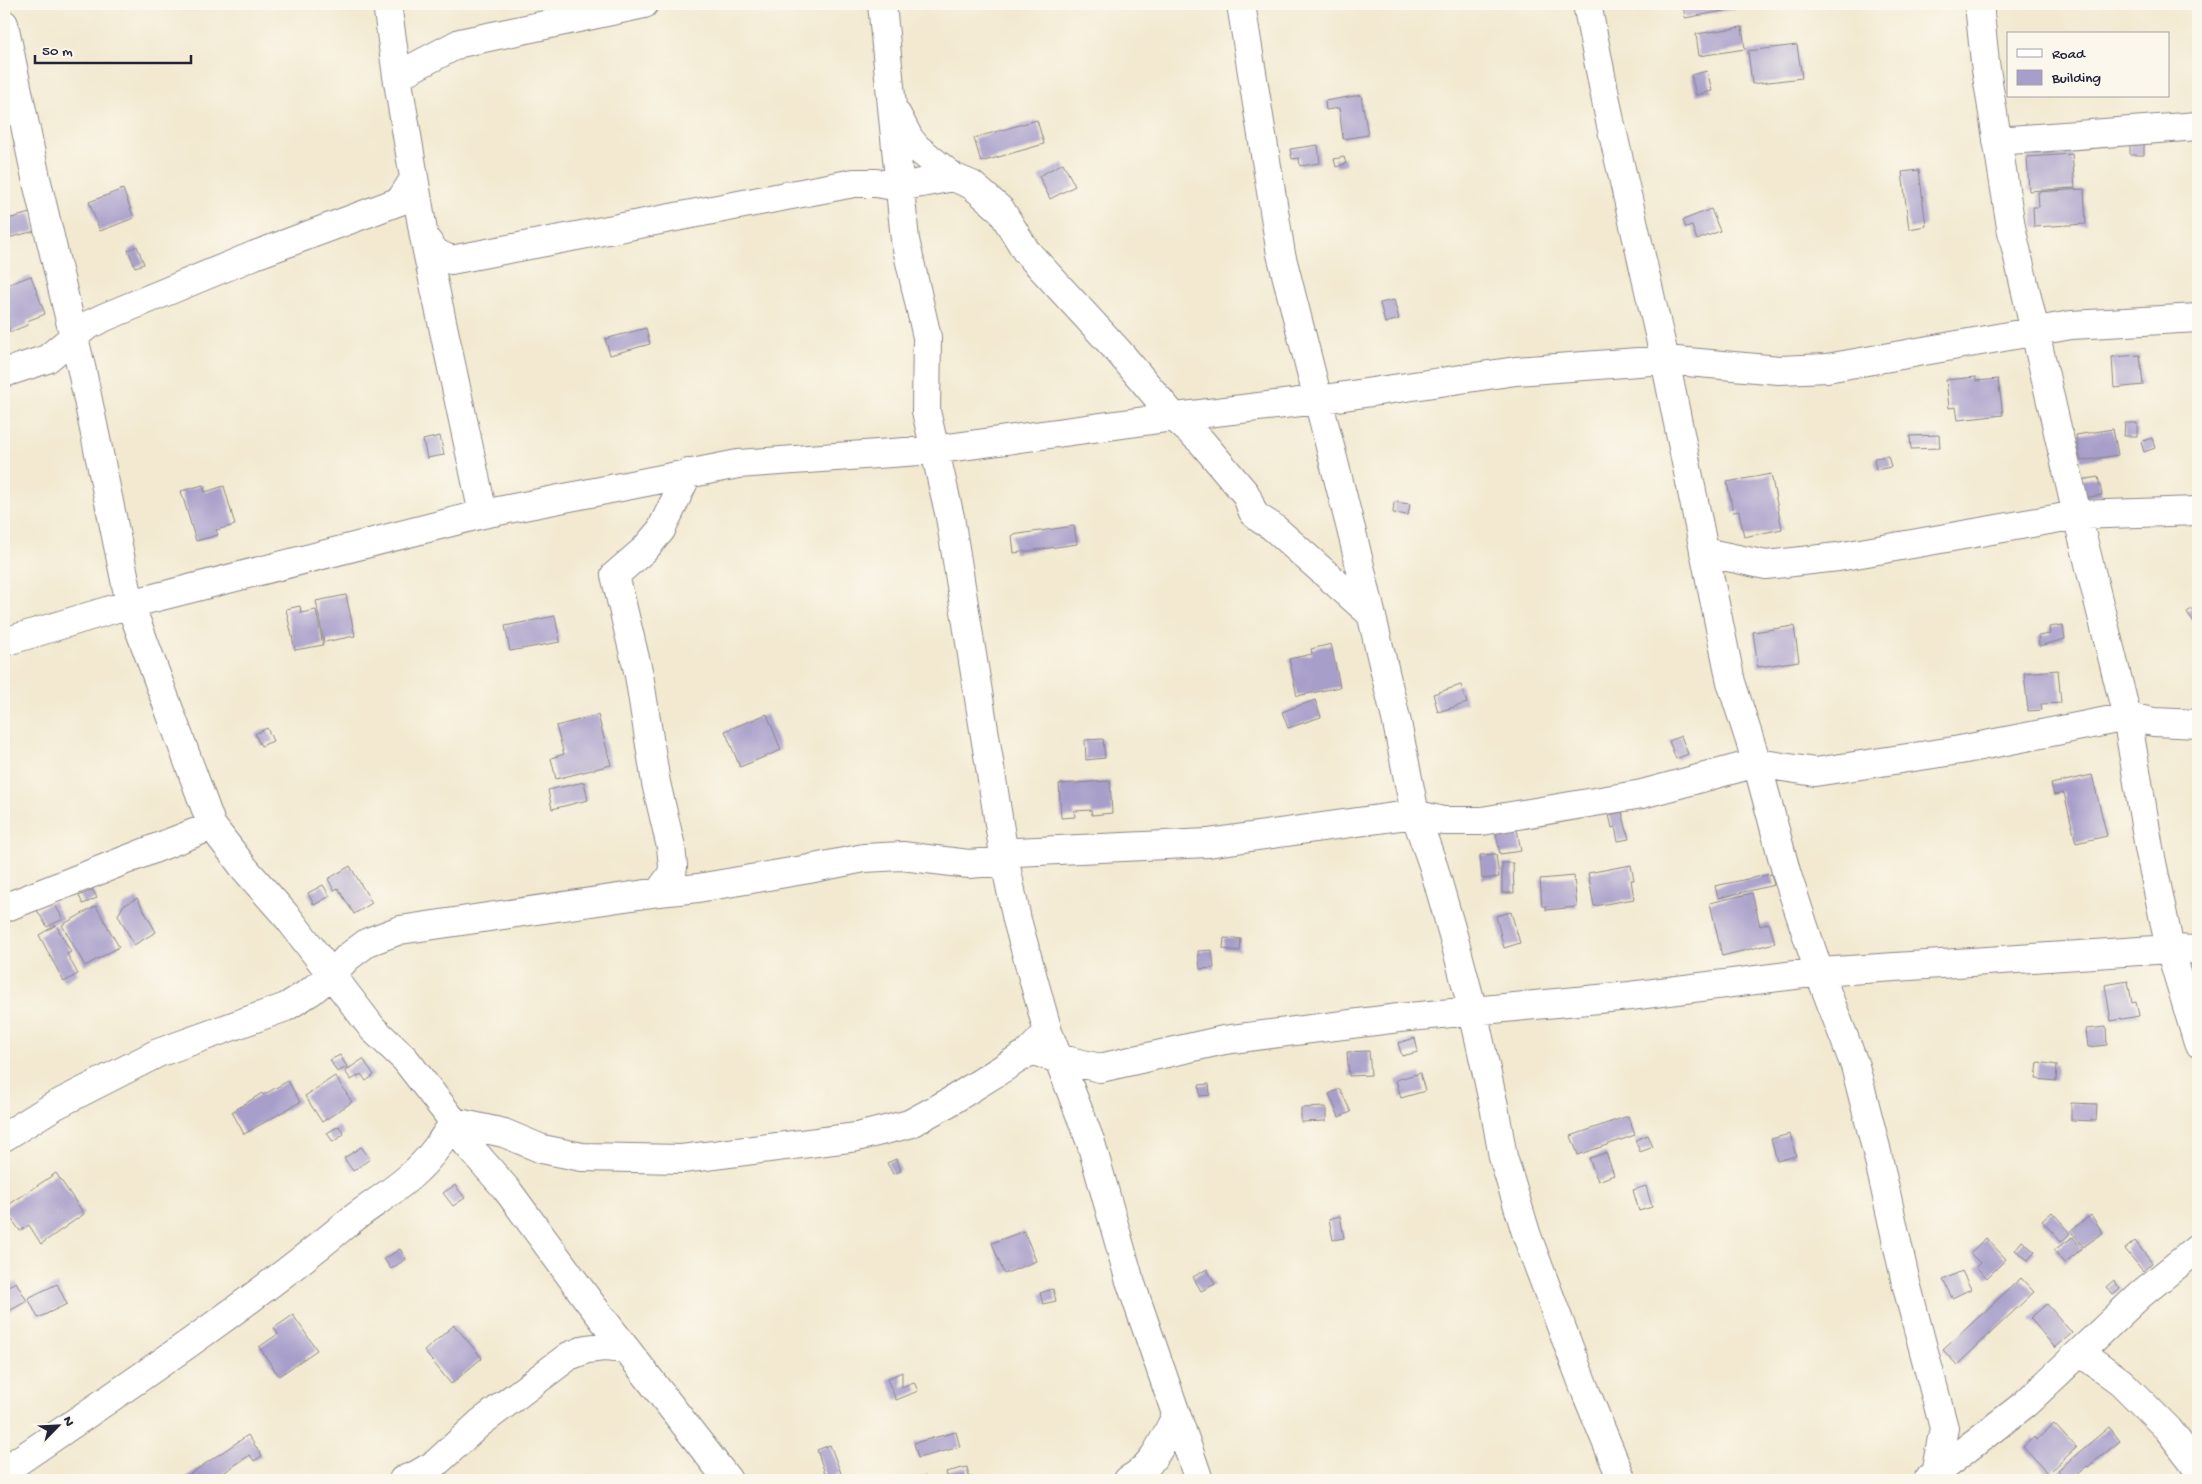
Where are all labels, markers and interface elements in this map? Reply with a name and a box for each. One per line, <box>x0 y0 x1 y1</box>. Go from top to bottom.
scale bar <box>35 32 191 64</box>
legend <box>2007 32 2170 98</box>
text: 50 m <box>42 43 73 61</box>
text: Road <box>2052 46 2086 64</box>
text: Building <box>2051 70 2101 88</box>
north arrow <box>32 1402 82 1452</box>
text: N <box>58 1414 77 1429</box>

